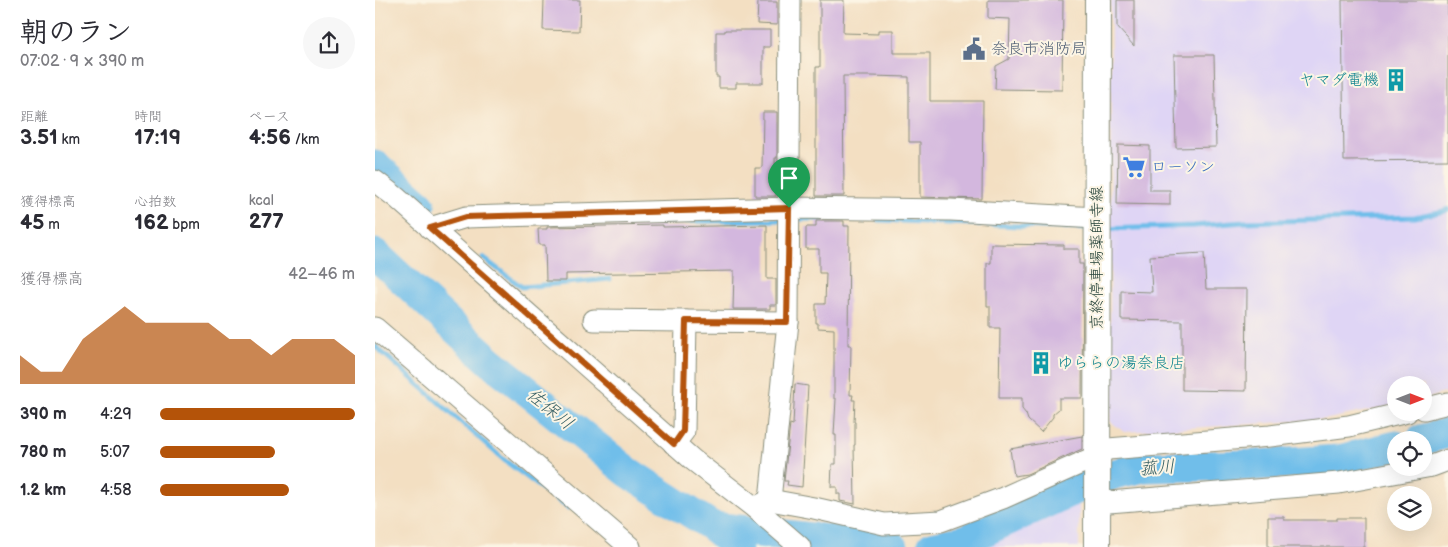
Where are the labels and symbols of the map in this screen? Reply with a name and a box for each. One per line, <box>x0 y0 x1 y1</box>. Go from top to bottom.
public building icon: 奈良市消防局 <box>961 36 987 62</box>
place label: 奈良市消防局 <box>991 40 1087 59</box>
building icon: ヤマダ電機 <box>1383 67 1409 93</box>
place label: ヤマダ電機 <box>1299 71 1379 90</box>
supermarket icon: ローソン <box>1121 154 1147 180</box>
pin <box>768 157 810 208</box>
place label: ローソン <box>1151 158 1215 177</box>
street label: 京終停車場薬師寺線 <box>1088 186 1107 330</box>
building icon: ゆららの湯奈良店 <box>1028 350 1054 376</box>
place label: ゆららの湯奈良店 <box>1057 354 1185 373</box>
north arrow <box>1387 376 1433 421</box>
water label: 佐保川 <box>522 384 578 434</box>
water label: 菰川 <box>1138 456 1176 480</box>

